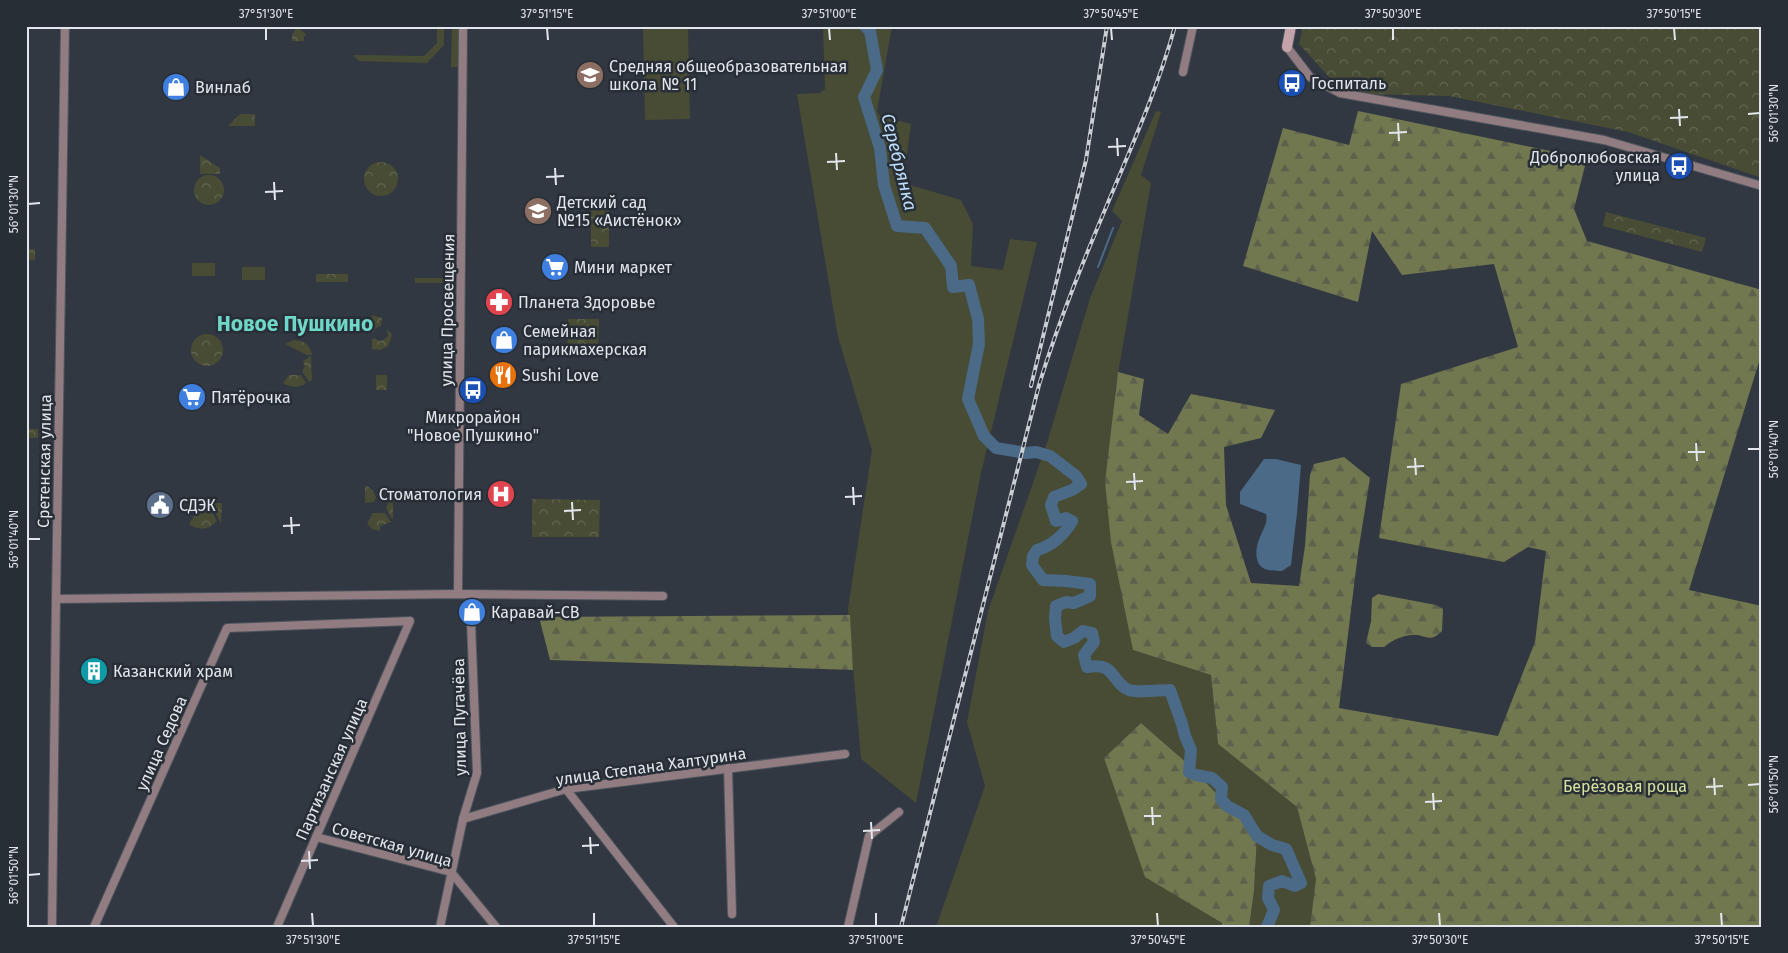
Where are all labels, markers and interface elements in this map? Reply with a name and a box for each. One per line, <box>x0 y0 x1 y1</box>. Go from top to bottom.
text: 37°51'30"E <box>239 7 293 21</box>
text: 37°51'15"E <box>521 7 573 21</box>
text: 37°51'00"E <box>801 7 857 21</box>
text: 37°50'45"E <box>1083 7 1139 21</box>
text: 37°50'30"E <box>1365 7 1421 21</box>
text: 37°50'15"E <box>1647 7 1701 21</box>
place label: Средняя общеобразовательная школа № 11 <box>609 57 847 94</box>
school or university icon: Средняя общеобразовательная школа № 11 <box>575 60 605 90</box>
bus stop icon: Госпиталь <box>1277 68 1307 98</box>
shop icon: Винлаб <box>161 72 191 102</box>
place label: Госпиталь <box>1311 74 1386 93</box>
place label: Винлаб <box>195 78 251 97</box>
text: 56°01'30"N <box>1767 84 1781 142</box>
water label: Серебрянка <box>876 111 922 213</box>
place label: Добролюбовская улица <box>1529 148 1660 185</box>
bus stop icon: Добролюбовская улица <box>1664 151 1694 181</box>
text: 56°01'30"N <box>7 175 21 233</box>
place label: Детский сад №15 «Аистёнок» <box>556 193 681 230</box>
school or university icon: Детский сад №15 «Аистёнок» <box>523 196 553 226</box>
street label: улица Просвещения <box>437 233 458 387</box>
supermarket icon: Мини маркет <box>540 252 570 282</box>
place label: Мини маркет <box>574 258 673 277</box>
pharmacy icon: Планета Здоровье <box>484 287 514 317</box>
place label: Планета Здоровье <box>518 293 655 312</box>
district label: Новое Пушкино <box>217 311 373 337</box>
place label: Семейная парикмахерская <box>523 322 647 359</box>
shop icon: Семейная парикмахерская <box>489 325 519 355</box>
restaurant icon: Sushi Love <box>488 360 518 390</box>
place label: Sushi Love <box>522 366 599 385</box>
bus stop icon: Микрорайон "Новое Пушкино" <box>458 375 488 405</box>
supermarket icon: Пятёрочка <box>177 382 207 412</box>
place label: Пятёрочка <box>211 388 291 407</box>
street label: Сретенская улица <box>34 394 55 528</box>
place label: Микрорайон "Новое Пушкино" <box>407 408 539 445</box>
text: 56°01'40"N <box>1767 420 1781 478</box>
hospital icon: Стоматология <box>486 479 516 509</box>
place label: Стоматология <box>379 485 482 504</box>
public building icon: СДЭК <box>145 490 175 520</box>
place label: СДЭК <box>179 496 216 515</box>
text: 56°01'40"N <box>7 510 21 568</box>
shop icon: Каравай-СВ <box>457 597 487 627</box>
place label: Каравай-СВ <box>491 603 580 622</box>
building icon: Казанский храм <box>79 656 109 686</box>
street label: улица Пугачёва <box>449 658 470 776</box>
place label: Казанский храм <box>113 662 233 681</box>
street label: улица Седова <box>132 693 191 794</box>
street label: Партизанская улица <box>292 695 371 843</box>
street label: улица Степана Халтурина <box>555 744 747 789</box>
text: 56°01'50"N <box>1767 755 1781 813</box>
park label: Берёзовая роща <box>1563 777 1687 796</box>
street label: Советская улица <box>330 818 454 871</box>
text: 56°01'50"N <box>7 846 21 904</box>
text: 37°51'30"E <box>286 933 340 947</box>
text: 37°51'15"E <box>568 933 620 947</box>
text: 37°51'00"E <box>848 933 904 947</box>
text: 37°50'45"E <box>1130 933 1186 947</box>
text: 37°50'30"E <box>1412 933 1468 947</box>
text: 37°50'15"E <box>1695 933 1749 947</box>

